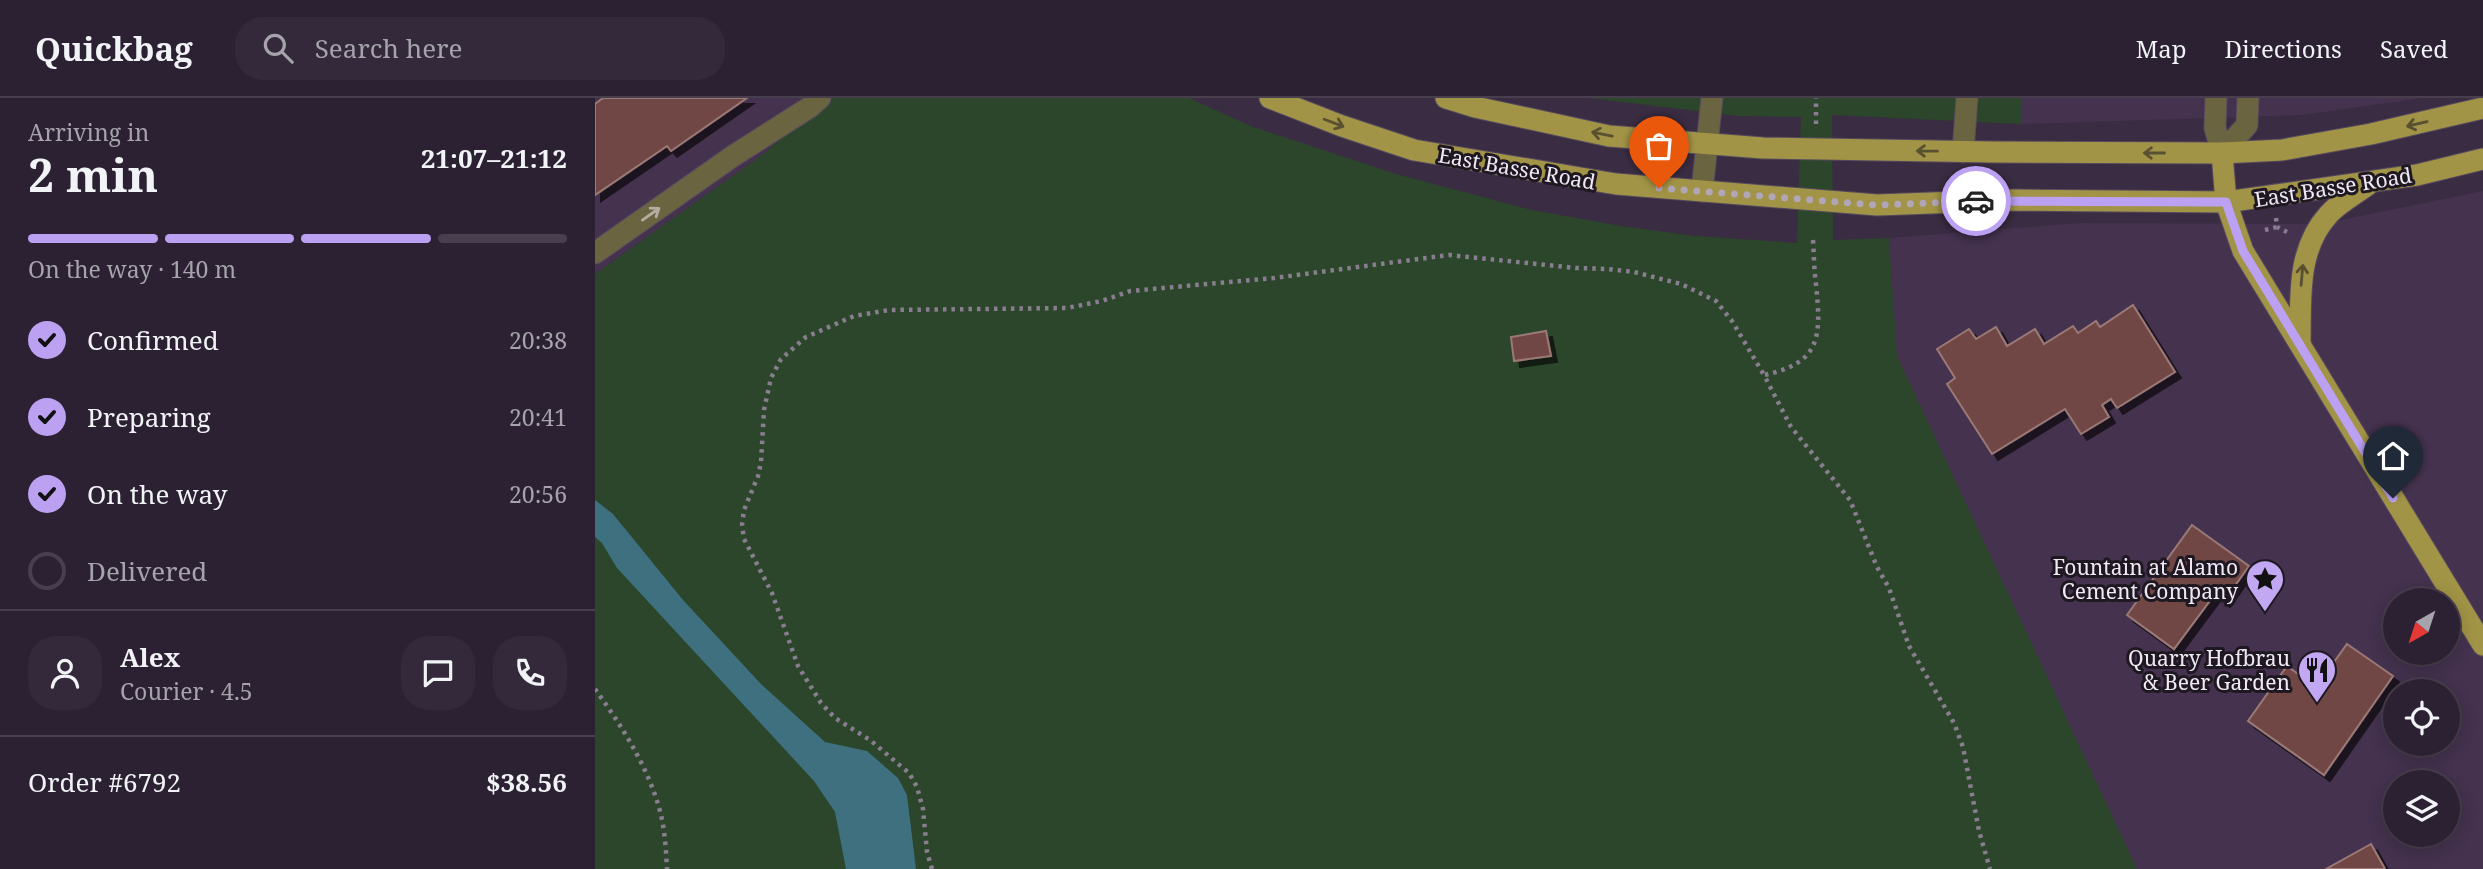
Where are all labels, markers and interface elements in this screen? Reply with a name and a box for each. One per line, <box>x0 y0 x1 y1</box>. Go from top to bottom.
search box <box>235 17 725 80</box>
text: Quickbag <box>35 26 193 71</box>
icon: search <box>259 29 297 67</box>
text: Search here <box>315 30 462 66</box>
text: Map <box>2136 32 2187 65</box>
text: Directions <box>2225 32 2342 65</box>
text: Saved <box>2380 32 2448 65</box>
text: Arriving in <box>28 116 149 148</box>
pin <box>1629 116 1689 188</box>
one-way arrow <box>1322 118 1344 130</box>
one-way arrow <box>2406 118 2429 131</box>
one-way arrow <box>1591 127 1614 141</box>
icon: bag <box>1640 127 1678 165</box>
text: 21:07–21:12 <box>421 140 567 176</box>
street label: East Basse Road <box>1436 140 1598 196</box>
text: 2 min <box>28 143 158 205</box>
one-way arrow <box>1915 144 1938 158</box>
one-way arrow <box>2143 146 2166 160</box>
street label: East Basse Road <box>2252 161 2414 213</box>
courier <box>1941 166 2011 236</box>
icon: car <box>1957 182 1995 220</box>
one-way arrow <box>641 207 660 221</box>
text: On the way · 140 m <box>28 253 236 285</box>
one-way arrow <box>2296 265 2309 287</box>
icon: check <box>28 321 66 359</box>
text: Confirmed <box>87 322 219 358</box>
text: 20:38 <box>509 324 567 356</box>
icon: check <box>28 398 66 436</box>
text: Preparing <box>87 399 211 435</box>
text: 20:41 <box>509 401 567 433</box>
pin <box>2363 426 2423 498</box>
icon: home <box>2374 437 2412 475</box>
icon: check <box>28 475 66 513</box>
text: On the way <box>87 476 227 512</box>
text: 20:56 <box>509 478 567 510</box>
text: Delivered <box>87 553 207 589</box>
place label: Fountain at Alamo Cement Company <box>2053 553 2238 605</box>
place icon: Fountain at Alamo Cement Company <box>2244 558 2286 613</box>
north arrow <box>2383 588 2461 665</box>
map controls <box>2383 588 2460 847</box>
button: person <box>28 636 102 710</box>
button: chat <box>401 636 475 710</box>
button: phone <box>493 636 567 710</box>
text: Alex <box>120 639 180 675</box>
place label: Quarry Hofbrau & Beer Garden <box>2128 644 2290 696</box>
restaurant icon: Quarry Hofbrau & Beer Garden <box>2296 649 2338 704</box>
text: Courier · 4.5 <box>120 675 253 707</box>
button: locate <box>2383 679 2460 756</box>
text: Order #6792 <box>28 764 181 800</box>
text: $38.56 <box>486 764 567 800</box>
button: layers <box>2383 770 2460 847</box>

